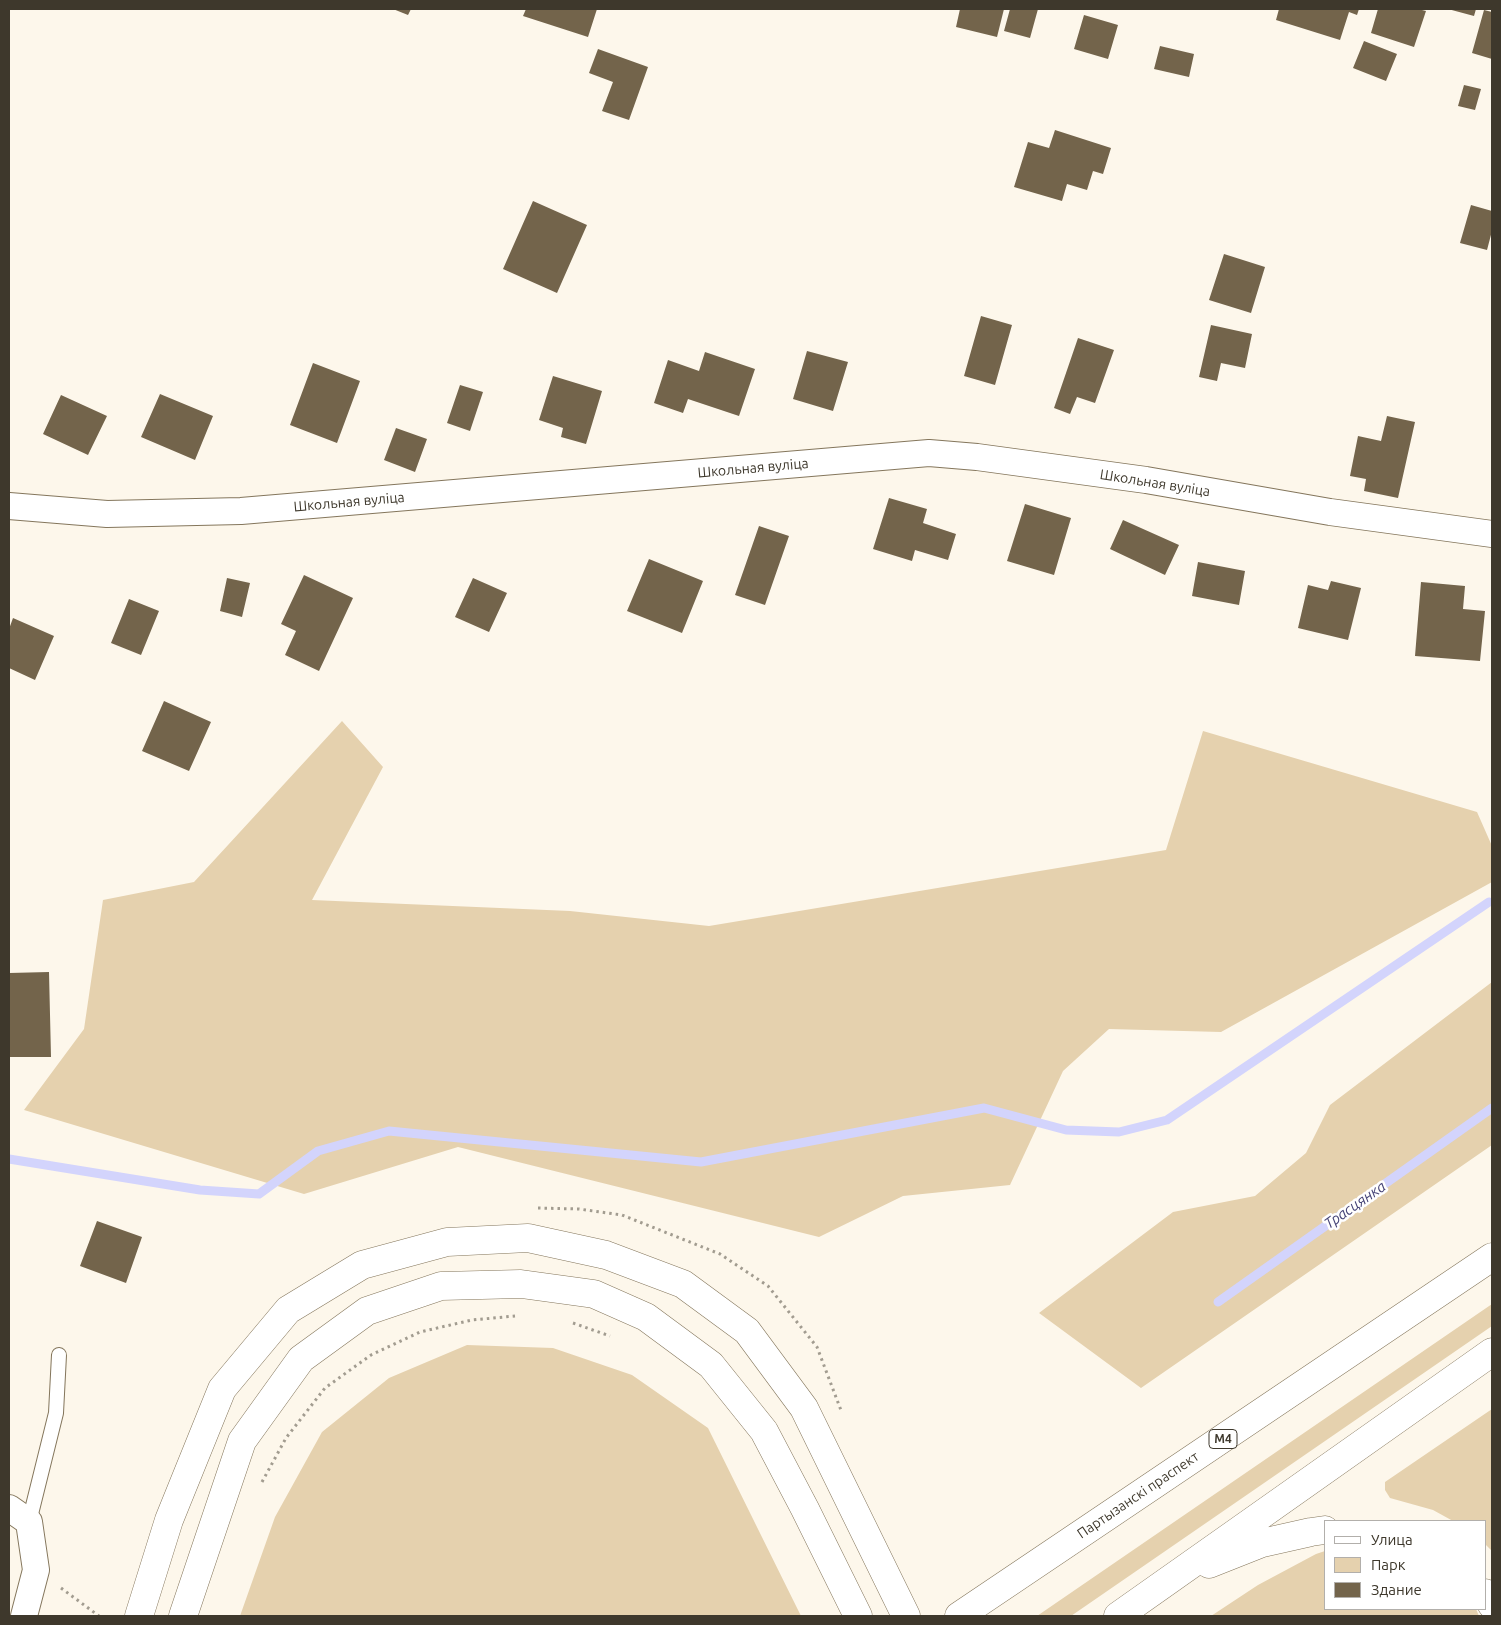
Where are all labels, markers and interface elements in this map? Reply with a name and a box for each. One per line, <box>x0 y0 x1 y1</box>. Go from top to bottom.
street label: Школьная вуліца <box>697 455 809 481</box>
street label: Школьная вуліца <box>1099 466 1211 500</box>
street label: Школьная вуліца <box>293 489 405 515</box>
water label: Трасцянка <box>1321 1177 1389 1233</box>
road number: М4 <box>1209 1430 1237 1448</box>
street label: Партызанскі праспект <box>1074 1448 1202 1542</box>
legend <box>1324 1520 1486 1610</box>
text: Улица <box>1371 1531 1413 1548</box>
text: Парк <box>1371 1556 1406 1573</box>
text: Здание <box>1371 1581 1422 1598</box>

